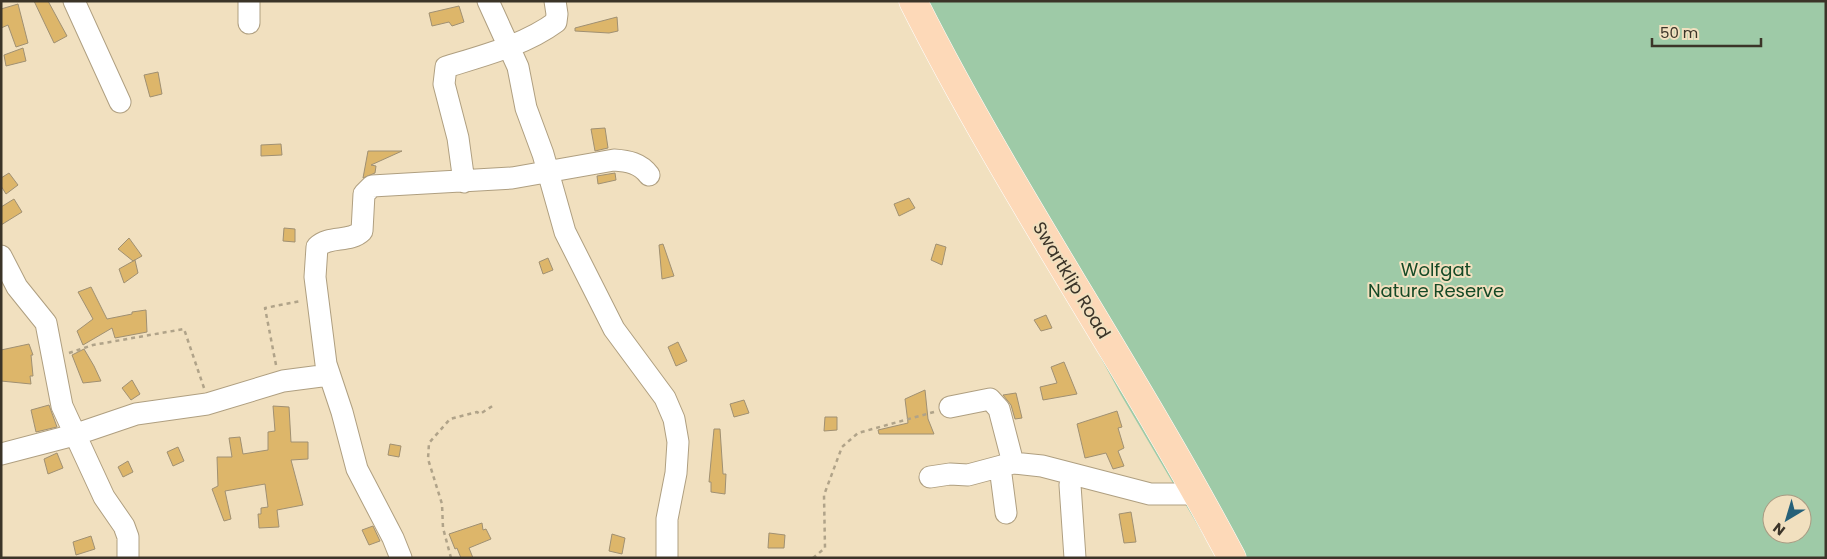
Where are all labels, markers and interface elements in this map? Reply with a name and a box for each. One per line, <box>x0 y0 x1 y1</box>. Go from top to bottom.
scale bar <box>1652 15 1761 47</box>
text: 50 m <box>1660 22 1698 43</box>
street label: Swartklip Road <box>1027 217 1117 343</box>
park label: Wolfgat Nature Reserve <box>1368 257 1504 303</box>
north arrow <box>1762 494 1812 544</box>
text: N <box>1769 518 1789 540</box>

